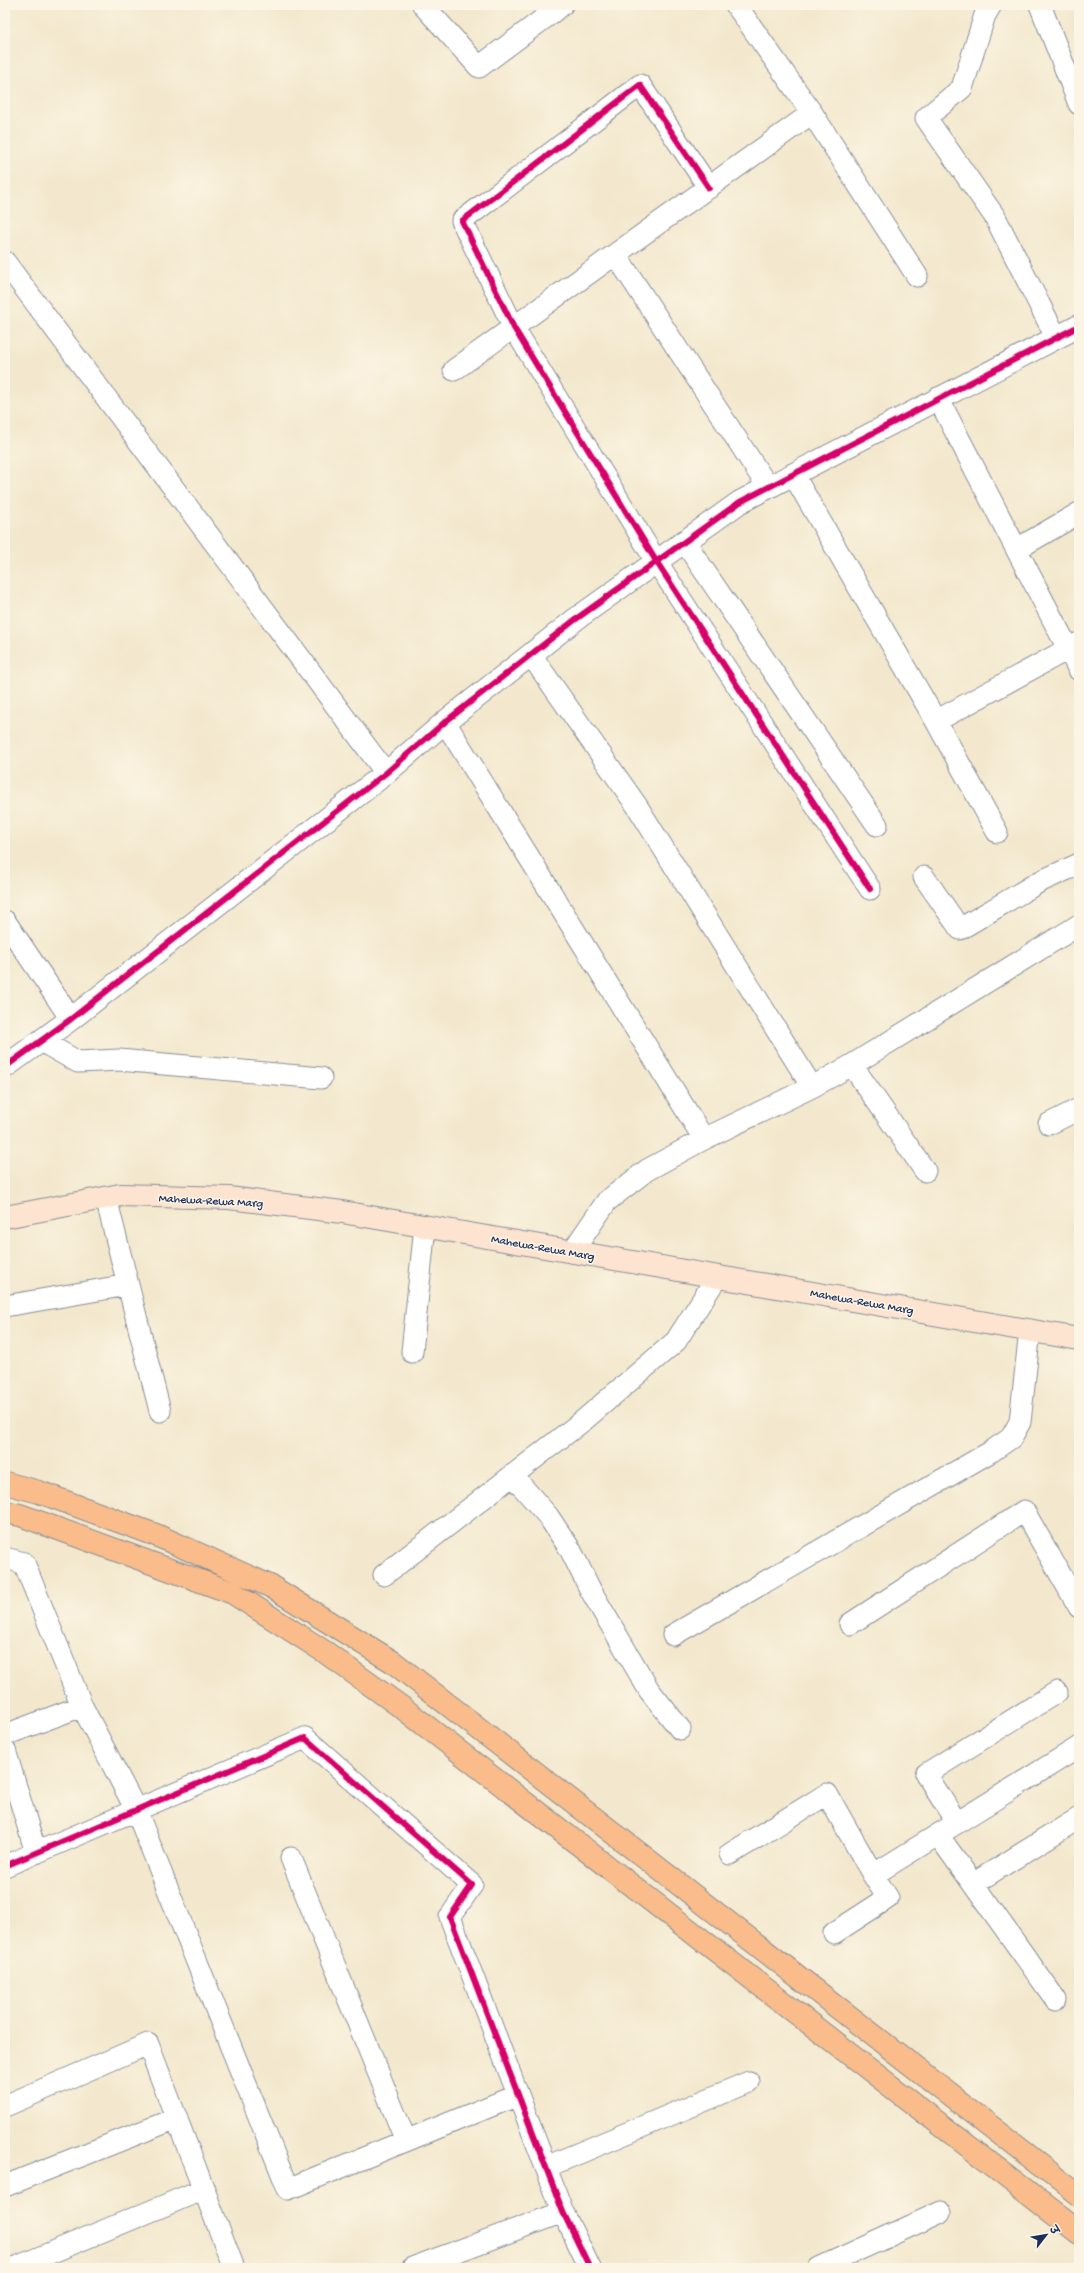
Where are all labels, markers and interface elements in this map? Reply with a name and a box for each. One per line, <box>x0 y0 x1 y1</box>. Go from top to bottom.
street label: Mahewa-Rewa Marg <box>158 1192 264 1212</box>
street label: Mahewa-Rewa Marg <box>490 1233 596 1265</box>
street label: Mahewa-Rewa Marg <box>809 1287 915 1319</box>
north arrow <box>1026 2215 1066 2255</box>
text: उ <box>1045 2223 1062 2239</box>

